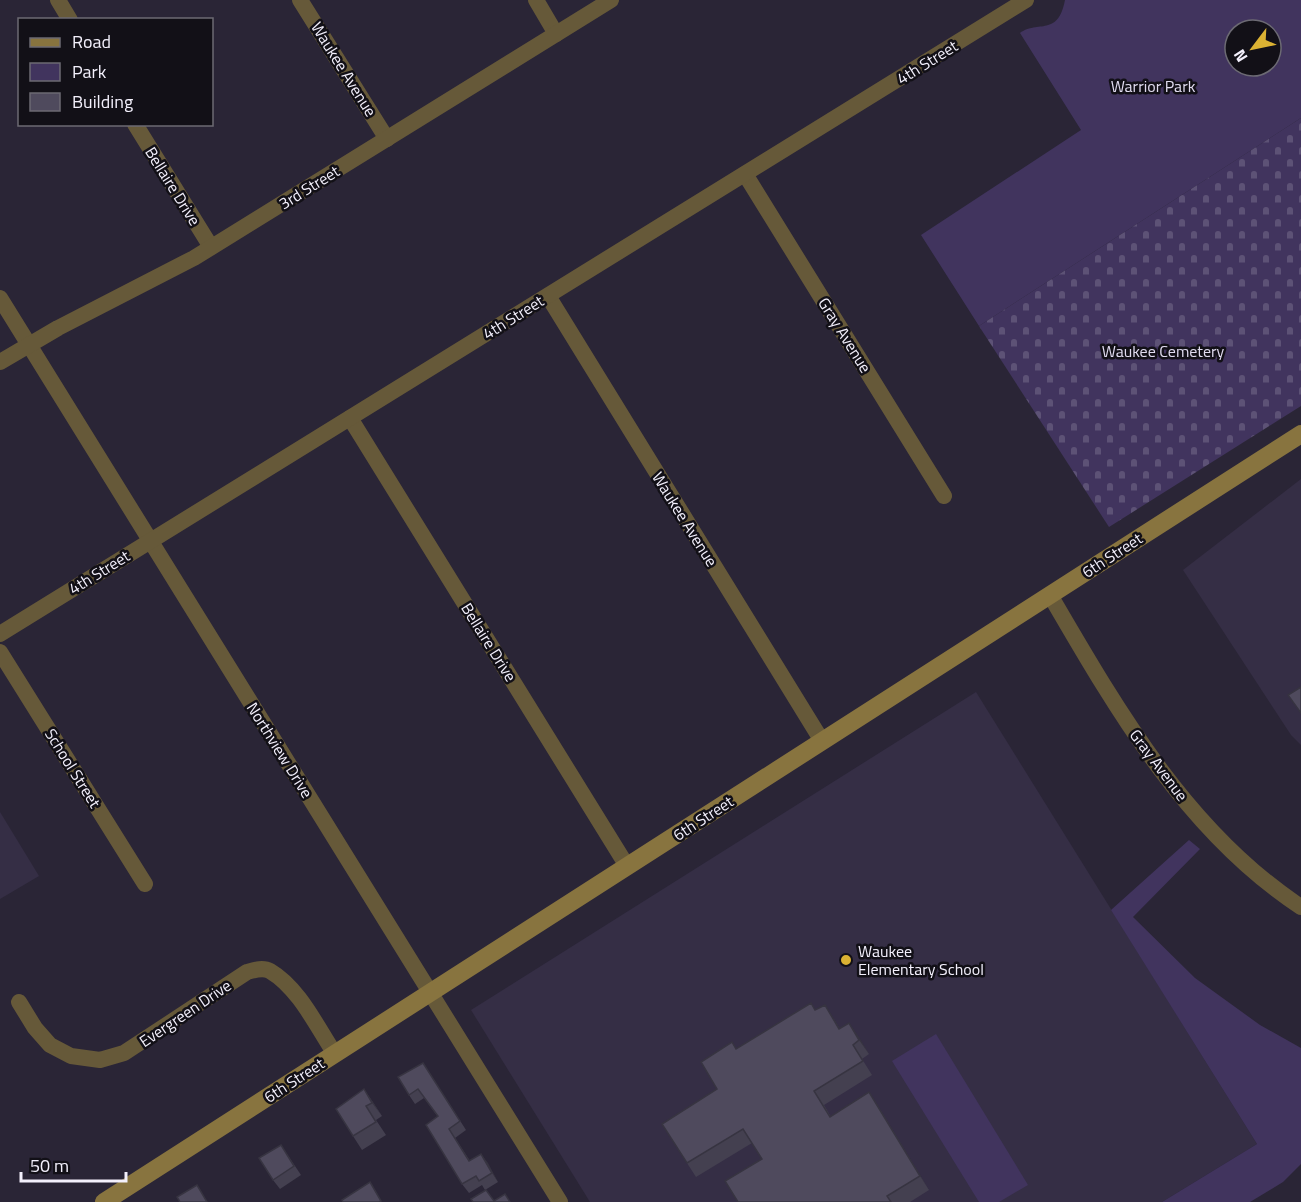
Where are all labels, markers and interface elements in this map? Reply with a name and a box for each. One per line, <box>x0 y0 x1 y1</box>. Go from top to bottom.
street label: Waukee Avenue <box>305 17 383 121</box>
legend <box>18 18 213 126</box>
north arrow <box>1223 18 1283 78</box>
text: Road <box>72 28 111 55</box>
street label: 4th Street <box>892 34 962 90</box>
text: N <box>1227 45 1253 67</box>
text: Park <box>72 58 107 85</box>
park label: Warrior Park <box>1111 74 1196 98</box>
text: Building <box>72 88 133 115</box>
street label: Bellaire Drive <box>139 142 207 230</box>
street label: 3rd Street <box>274 159 344 215</box>
street label: 4th Street <box>478 289 548 345</box>
street label: Gray Avenue <box>812 293 878 377</box>
park label: Waukee Cemetery <box>1102 339 1225 363</box>
street label: Waukee Avenue <box>646 467 724 571</box>
street label: 6th Street <box>1077 526 1147 584</box>
street label: 4th Street <box>64 544 134 600</box>
street label: Bellaire Drive <box>455 598 523 686</box>
street label: Northview Drive <box>241 698 319 802</box>
street label: School Street <box>39 724 107 813</box>
street label: Gray Avenue <box>1124 724 1194 806</box>
street label: 6th Street <box>668 789 738 847</box>
place label: Waukee Elementary School <box>858 939 984 981</box>
marker: Waukee Elementary School <box>839 953 853 967</box>
street label: Evergreen Drive <box>134 973 236 1053</box>
street label: 6th Street <box>259 1051 329 1109</box>
scale bar <box>21 1145 126 1183</box>
text: 50 m <box>30 1152 69 1179</box>

